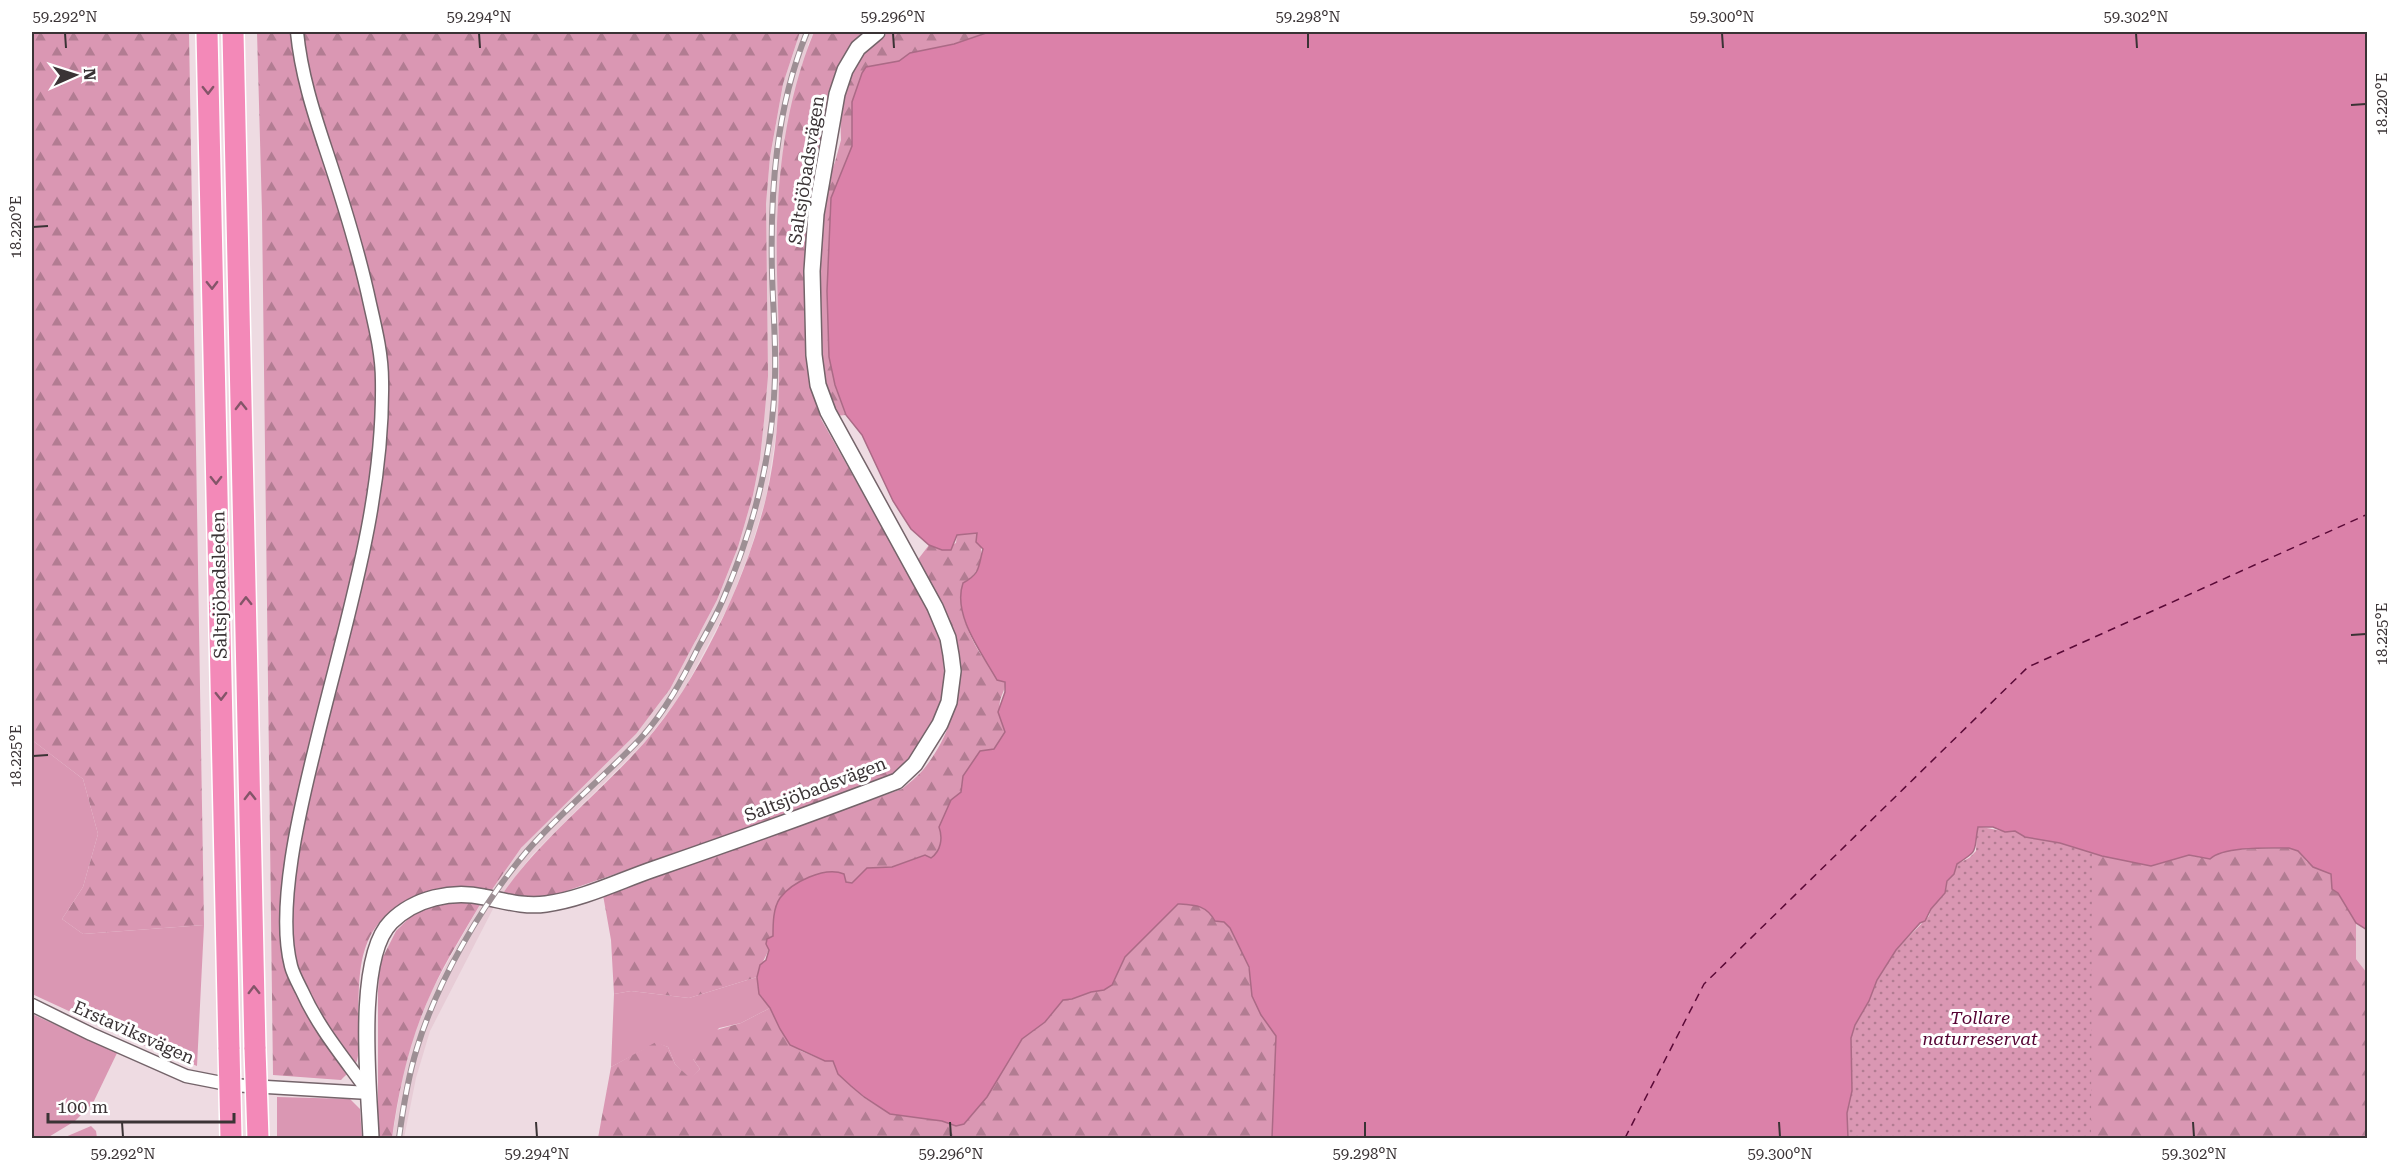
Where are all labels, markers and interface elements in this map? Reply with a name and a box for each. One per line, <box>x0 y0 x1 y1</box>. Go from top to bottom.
text: 59.292°N <box>32 8 98 26</box>
text: 59.294°N <box>446 8 512 26</box>
text: 59.296°N <box>860 8 926 26</box>
text: 59.298°N <box>1275 8 1341 26</box>
text: 59.300°N <box>1689 8 1755 26</box>
text: 59.302°N <box>2103 8 2169 26</box>
north arrow <box>45 45 105 105</box>
text: N <box>80 68 99 81</box>
text: 18.220°E <box>2373 73 2391 135</box>
one-way arrow <box>202 85 214 94</box>
street label: Saltsjöbadsvägen <box>784 94 828 246</box>
text: 18.220°E <box>7 196 25 258</box>
one-way arrow <box>206 280 218 289</box>
one-way arrow <box>235 401 248 410</box>
one-way arrow <box>210 475 223 484</box>
street label: Saltsjöbadsleden <box>207 510 231 659</box>
one-way arrow <box>239 596 252 605</box>
text: 18.225°E <box>2373 603 2391 665</box>
one-way arrow <box>215 691 227 700</box>
text: 18.225°E <box>7 725 25 787</box>
street label: Saltsjöbadsvägen <box>741 752 889 826</box>
one-way arrow <box>244 791 256 800</box>
one-way arrow <box>248 986 260 995</box>
street label: Erstaviksvägen <box>70 996 198 1068</box>
park label: Tollare naturreservat <box>1922 1007 2038 1049</box>
scale bar <box>48 1086 234 1124</box>
text: 100 m <box>57 1096 108 1117</box>
text: 59.292°N <box>90 1145 156 1163</box>
text: 59.294°N <box>504 1145 570 1163</box>
text: 59.296°N <box>918 1145 984 1163</box>
text: 59.298°N <box>1332 1145 1398 1163</box>
text: 59.300°N <box>1747 1145 1813 1163</box>
text: 59.302°N <box>2161 1145 2227 1163</box>

